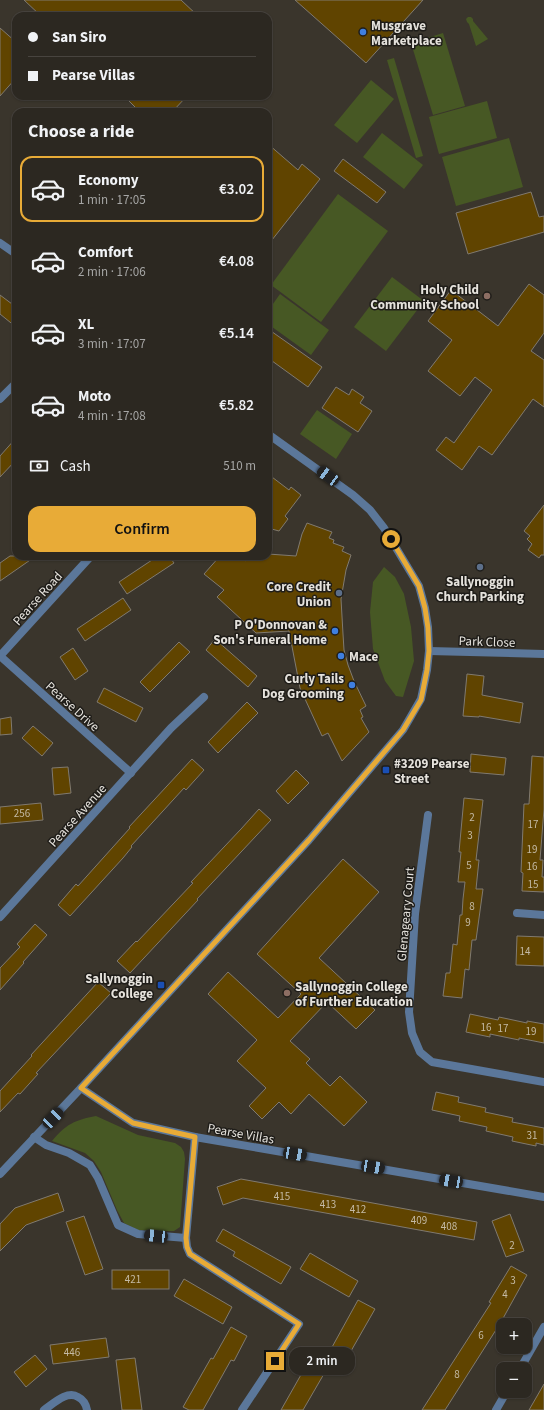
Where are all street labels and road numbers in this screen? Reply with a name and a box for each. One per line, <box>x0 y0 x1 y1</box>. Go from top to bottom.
street label: Pearse Road <box>9 568 67 629</box>
street label: Park Close <box>458 632 516 652</box>
street label: Pearse Drive <box>41 678 103 736</box>
street label: Pearse Avenue <box>45 780 111 851</box>
street label: Glenageary Court <box>393 866 419 962</box>
street label: Pearse Villas <box>206 1119 276 1149</box>

